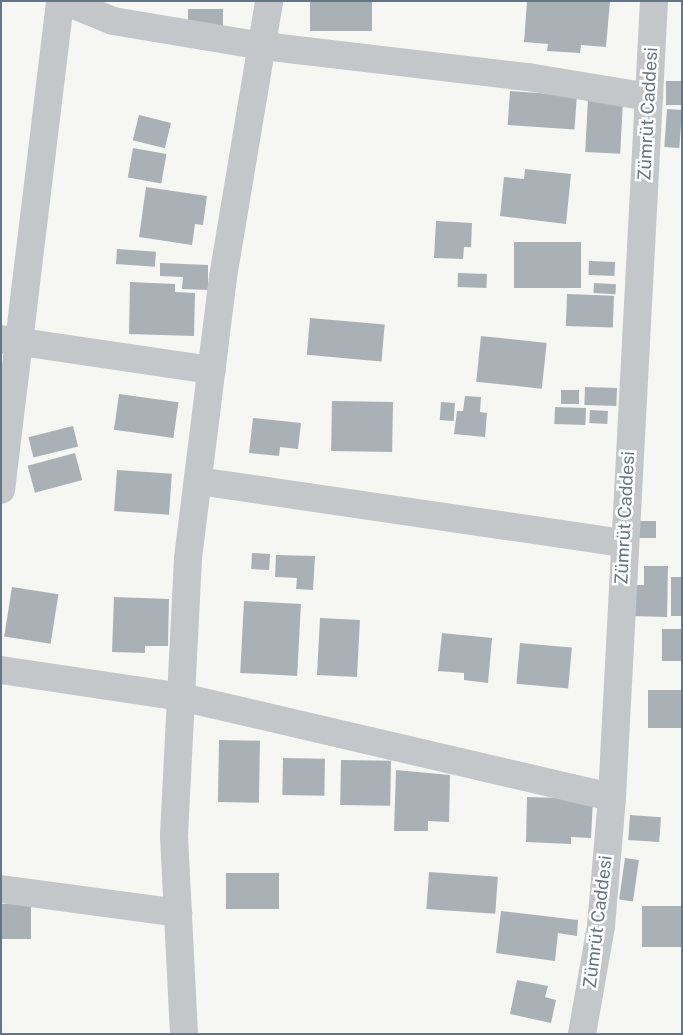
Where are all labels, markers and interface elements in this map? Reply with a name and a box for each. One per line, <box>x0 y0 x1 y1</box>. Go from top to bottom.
street label: Zümrüt Caddesi <box>634 47 662 181</box>
street label: Zümrüt Caddesi <box>611 451 639 585</box>
street label: Zümrüt Caddesi <box>579 854 617 990</box>

